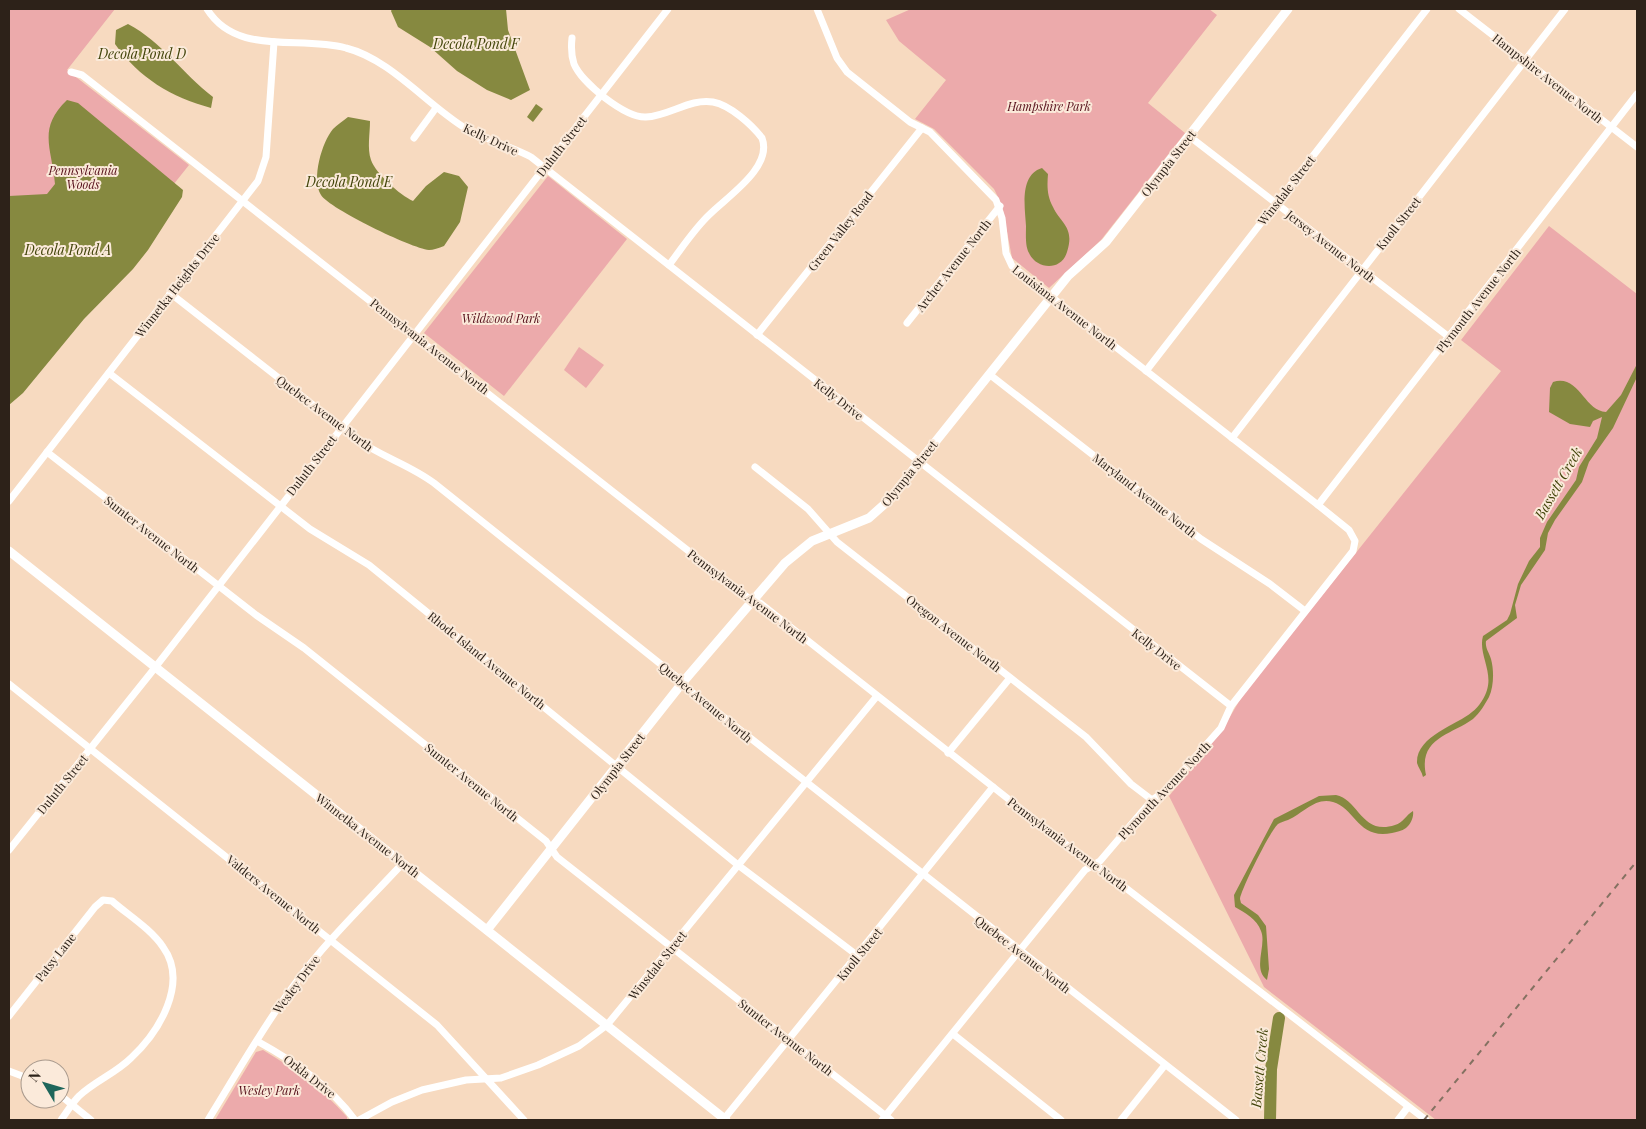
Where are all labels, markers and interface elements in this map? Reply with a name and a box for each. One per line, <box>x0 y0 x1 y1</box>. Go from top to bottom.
street label: Hampshire Avenue North <box>1489 30 1607 126</box>
water label: Decola Pond F <box>432 34 520 53</box>
water label: Decola Pond D <box>97 44 186 63</box>
park label: Hampshire Park <box>1006 98 1091 114</box>
street label: Duluth Street <box>532 112 590 180</box>
street label: Kelly Drive <box>461 119 521 159</box>
street label: Olympia Street <box>1137 126 1200 200</box>
street label: Winsdale Street <box>1253 151 1319 229</box>
park label: Pennsylvania Woods <box>47 162 118 192</box>
water label: Decola Pond E <box>305 172 393 191</box>
street label: Green Valley Road <box>804 188 876 274</box>
street label: Knoll Street <box>1372 192 1424 253</box>
street label: Jersey Avenue North <box>1282 206 1379 286</box>
street label: Archer Avenue North <box>911 215 994 315</box>
street label: Winnetka Heights Drive <box>131 230 223 341</box>
water label: Decola Pond A <box>24 240 111 259</box>
street label: Plymouth Avenue North <box>1432 244 1524 356</box>
street label: Louisiana Avenue North <box>1009 261 1121 353</box>
street label: Pennsylvania Avenue North <box>367 295 493 397</box>
park label: Wildwood Park <box>462 310 540 326</box>
street label: Quebec Avenue North <box>273 371 377 455</box>
street label: Kelly Drive <box>811 375 867 423</box>
street label: Duluth Street <box>282 431 340 499</box>
street label: Olympia Street <box>877 436 941 509</box>
water label: Bassett Creek <box>1529 444 1586 523</box>
street label: Maryland Avenue North <box>1090 449 1200 541</box>
street label: Sumter Avenue North <box>101 492 203 576</box>
street label: Pennsylvania Avenue North <box>685 545 811 647</box>
street label: Oregon Avenue North <box>903 591 1005 675</box>
street label: Rhode Island Avenue North <box>425 608 549 712</box>
street label: Kelly Drive <box>1129 625 1185 673</box>
street label: Quebec Avenue North <box>656 658 756 746</box>
street label: Olympia Street <box>586 729 649 803</box>
street label: Plymouth Avenue North <box>1114 738 1214 842</box>
street label: Sumter Avenue North <box>422 739 522 825</box>
street label: Duluth Street <box>33 750 92 817</box>
street label: Winnetka Avenue North <box>312 789 423 881</box>
street label: Pennsylvania Avenue North <box>1005 793 1131 895</box>
street label: Valders Avenue North <box>223 850 324 937</box>
street label: Quebec Avenue North <box>972 912 1074 996</box>
street label: Knoll Street <box>833 924 886 984</box>
street label: Winsdale Street <box>624 927 690 1004</box>
street label: Patsy Lane <box>31 929 79 985</box>
street label: Wesley Drive <box>268 952 323 1017</box>
street label: Sumter Avenue North <box>735 995 837 1079</box>
water label: Bassett Creek <box>1246 1027 1272 1110</box>
street label: Orkla Drive <box>281 1051 339 1101</box>
north arrow <box>20 1059 70 1109</box>
text: N <box>24 1066 45 1086</box>
park label: Wesley Park <box>238 1082 300 1098</box>

